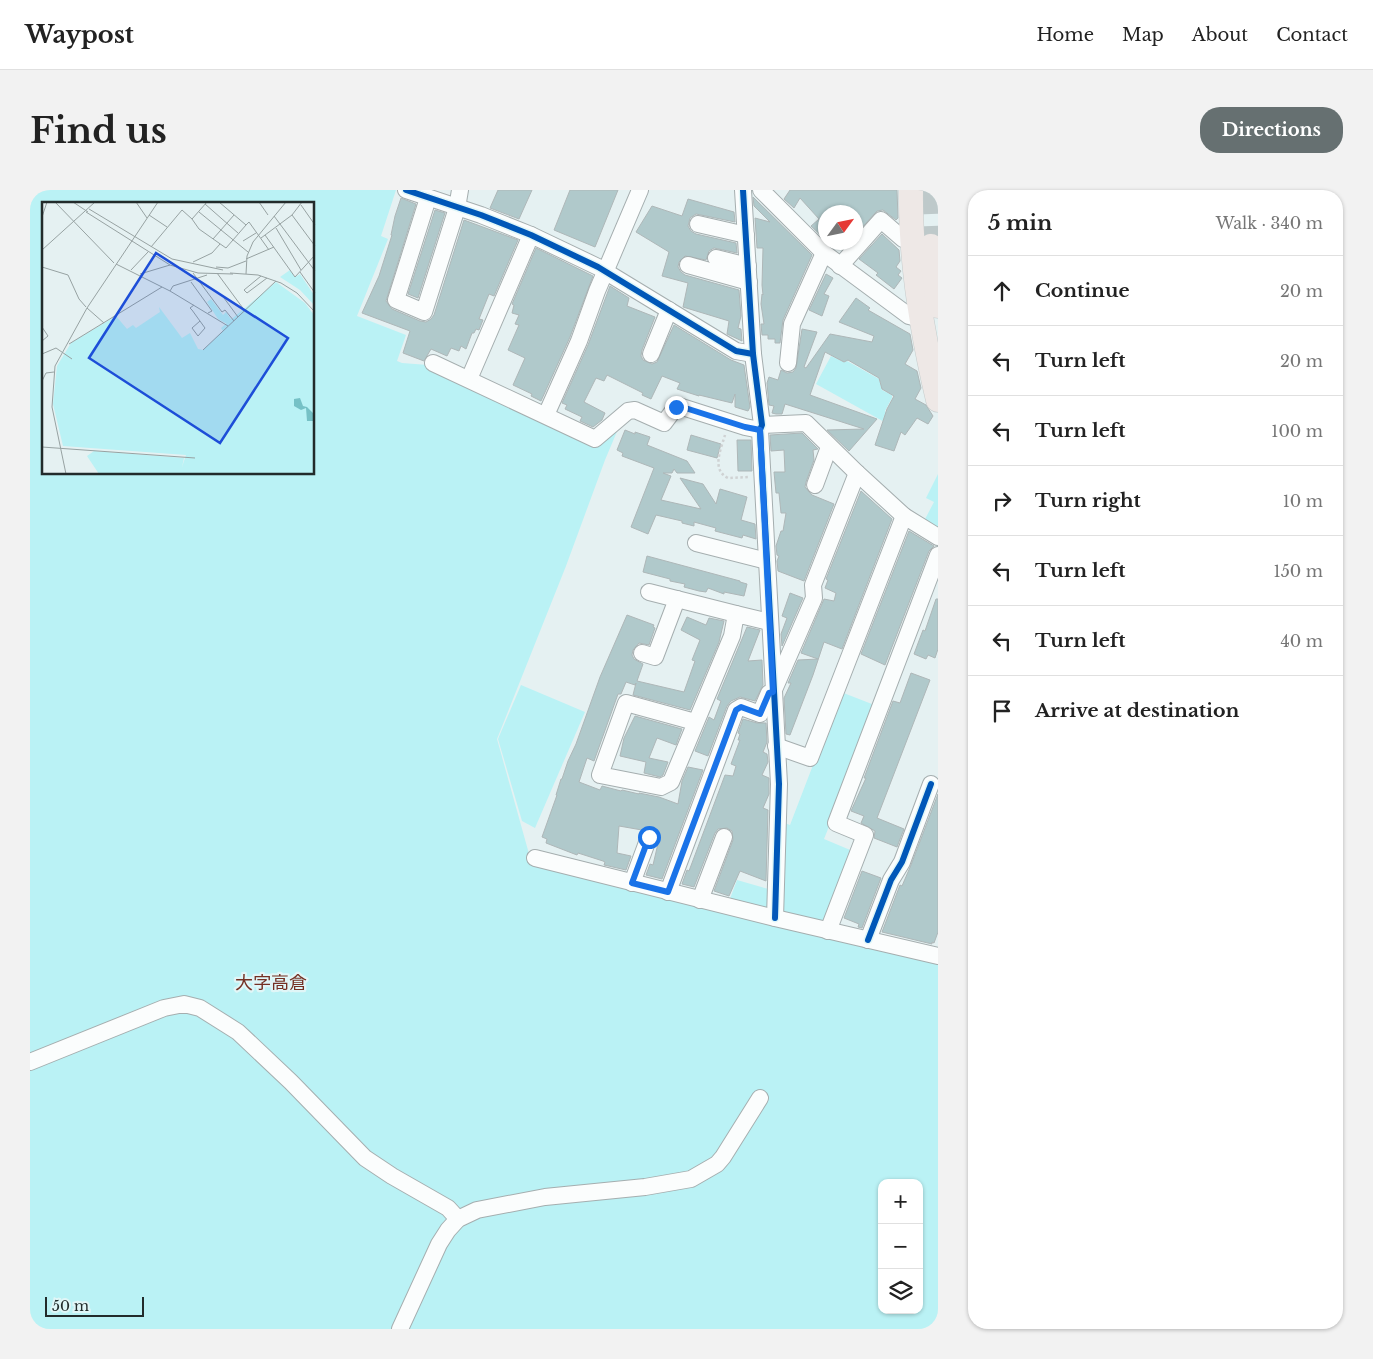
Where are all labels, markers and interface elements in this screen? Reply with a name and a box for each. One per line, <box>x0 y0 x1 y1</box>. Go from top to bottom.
text: Waypost <box>25 20 134 49</box>
text: Home <box>1036 24 1094 46</box>
text: Map <box>1122 24 1164 46</box>
text: About <box>1192 24 1248 46</box>
text: Contact <box>1276 24 1348 46</box>
button: Directions <box>1200 107 1343 153</box>
text: Find us <box>30 109 167 152</box>
inset map <box>42 202 315 475</box>
north arrow <box>818 205 863 250</box>
text: 5 min <box>988 210 1052 236</box>
text: Walk · 340 m <box>1216 213 1323 233</box>
icon: ahead <box>988 277 1016 305</box>
text: Continue <box>1035 279 1130 302</box>
text: 20 m <box>1280 281 1323 301</box>
icon: left <box>988 347 1016 375</box>
text: Turn left <box>1035 349 1126 372</box>
text: 20 m <box>1280 351 1323 371</box>
route end <box>665 396 688 419</box>
icon: left <box>988 417 1016 445</box>
text: Turn left <box>1035 419 1126 442</box>
text: 100 m <box>1271 421 1323 441</box>
icon: right <box>988 487 1016 515</box>
text: Turn right <box>1035 489 1141 512</box>
text: 10 m <box>1283 491 1323 511</box>
icon: left <box>988 557 1016 585</box>
text: Turn left <box>1035 559 1126 582</box>
text: 150 m <box>1274 561 1323 581</box>
icon: left <box>988 627 1016 655</box>
text: Turn left <box>1035 629 1126 652</box>
text: 40 m <box>1280 631 1323 651</box>
icon: arrive <box>988 697 1016 725</box>
text: Arrive at destination <box>1035 699 1239 722</box>
route start <box>638 826 661 849</box>
district label: 大字高倉 <box>235 972 307 994</box>
map controls <box>878 1179 923 1314</box>
button: + <box>878 1179 923 1224</box>
button: − <box>878 1224 923 1269</box>
button: layers <box>878 1269 923 1314</box>
scale bar <box>45 1294 144 1317</box>
text: 50 m <box>52 1297 89 1315</box>

